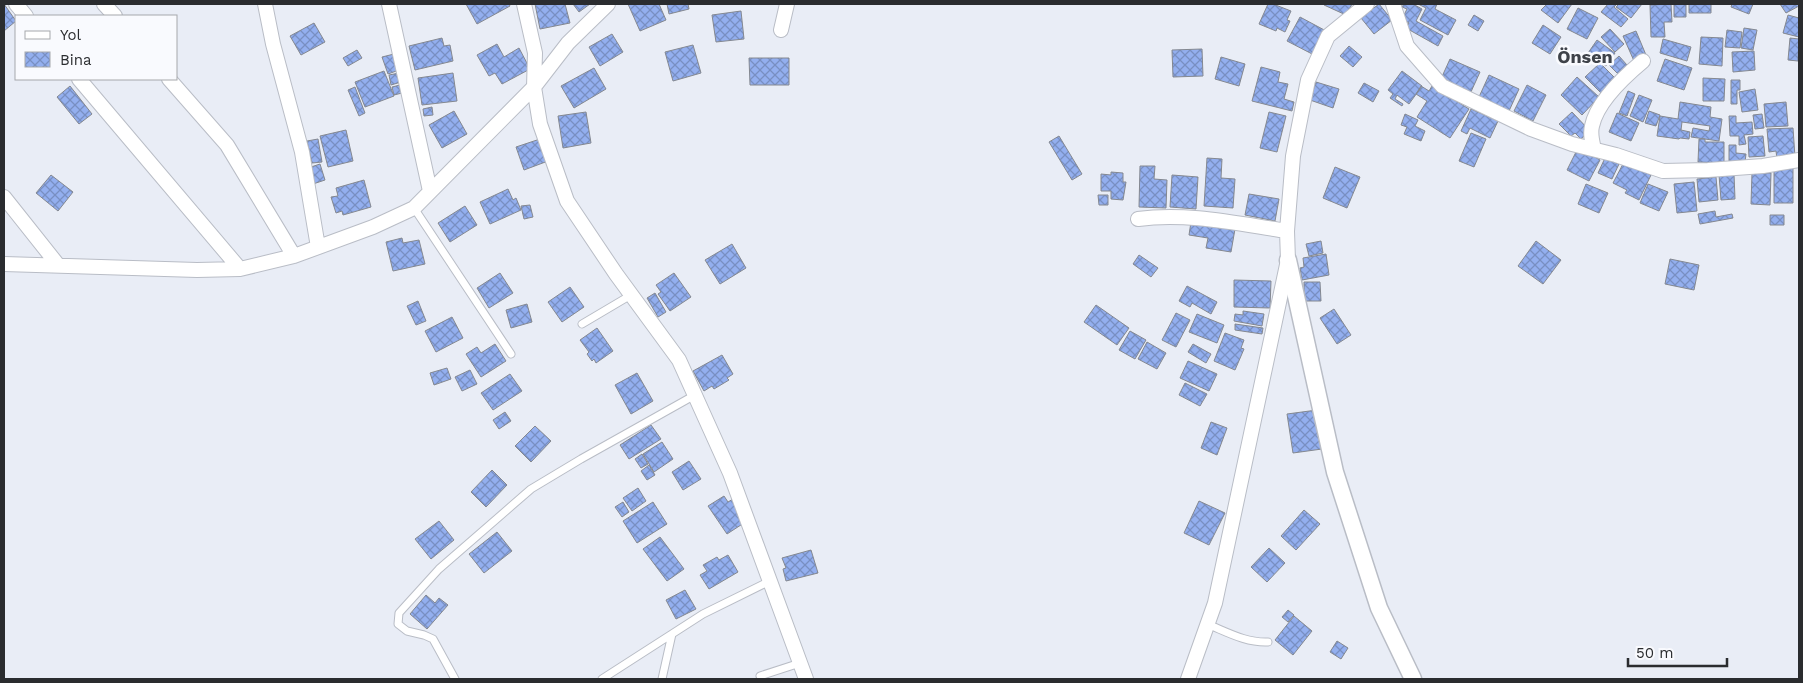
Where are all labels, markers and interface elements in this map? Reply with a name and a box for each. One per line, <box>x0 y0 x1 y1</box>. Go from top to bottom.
legend <box>15 15 178 80</box>
text: Yol <box>60 26 82 44</box>
district label: Önsen <box>1557 46 1613 67</box>
text: Bina <box>60 51 92 69</box>
scale bar <box>1628 636 1727 668</box>
text: 50 m <box>1636 644 1673 662</box>

